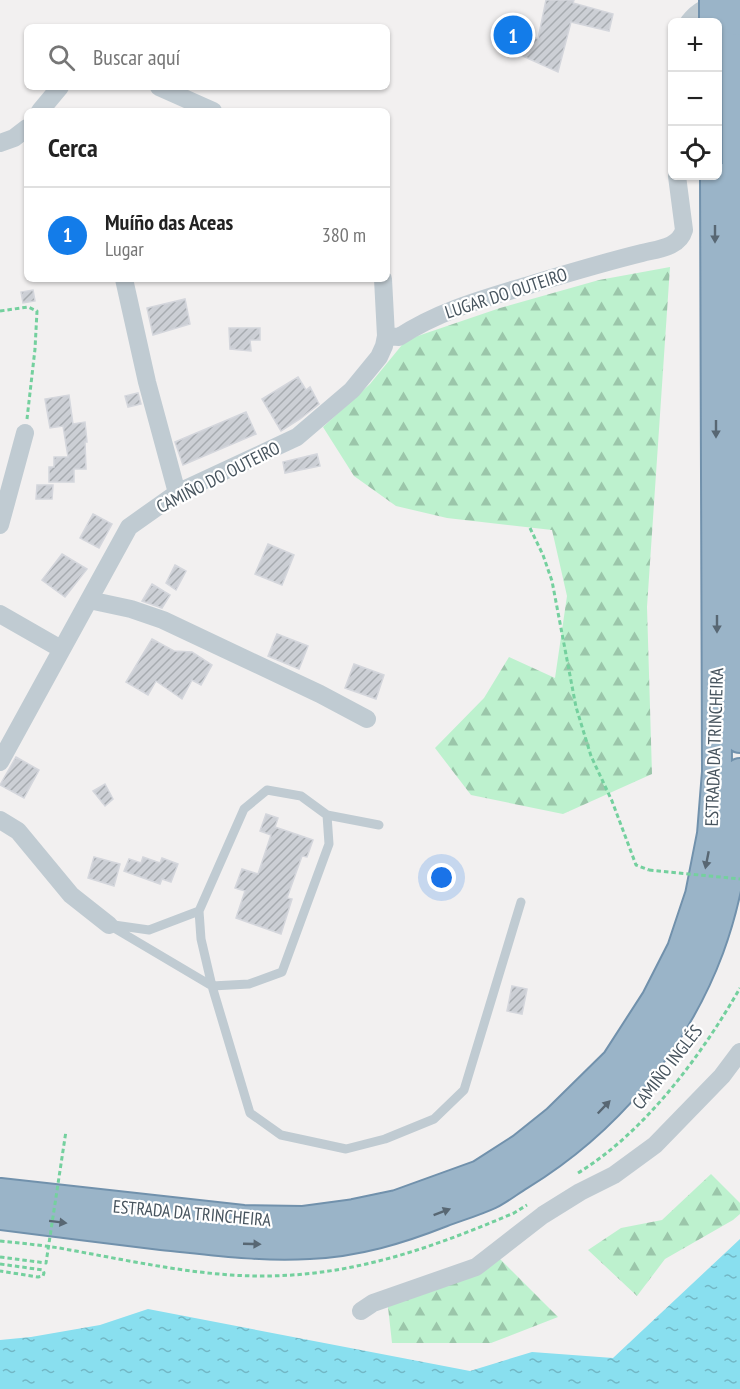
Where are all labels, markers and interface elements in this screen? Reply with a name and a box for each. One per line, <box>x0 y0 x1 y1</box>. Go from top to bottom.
pin: 1 <box>494 12 532 57</box>
map controls <box>668 18 722 180</box>
button: + <box>668 18 722 72</box>
search box <box>24 24 390 90</box>
icon: search <box>45 41 78 74</box>
text: Buscar aquí <box>93 43 180 71</box>
button: − <box>668 72 722 126</box>
button: locate <box>668 126 722 180</box>
text: Cerca <box>48 131 98 164</box>
text: Muíño das Aceas <box>105 208 233 236</box>
text: 1 <box>63 222 72 248</box>
text: 380 m <box>322 222 366 248</box>
one-way arrow <box>710 224 720 243</box>
text: Lugar <box>105 236 144 262</box>
street label: LUGAR DO OUTEIRO <box>442 262 570 324</box>
one-way arrow <box>711 419 721 438</box>
street label: CAMIÑO DO OUTEIRO <box>152 436 284 518</box>
one-way arrow <box>712 614 722 633</box>
street label: ESTRADA DA TRINCHEIRA <box>700 667 728 827</box>
one-way arrow <box>702 851 711 870</box>
your location <box>427 863 456 892</box>
street label: CAMIÑO INGLÉS <box>627 1020 707 1114</box>
one-way arrow <box>597 1100 611 1115</box>
street label: ESTRADA DA TRINCHEIRA <box>112 1195 272 1231</box>
one-way arrow <box>433 1207 451 1216</box>
one-way arrow <box>49 1217 68 1227</box>
one-way arrow <box>242 1240 261 1249</box>

